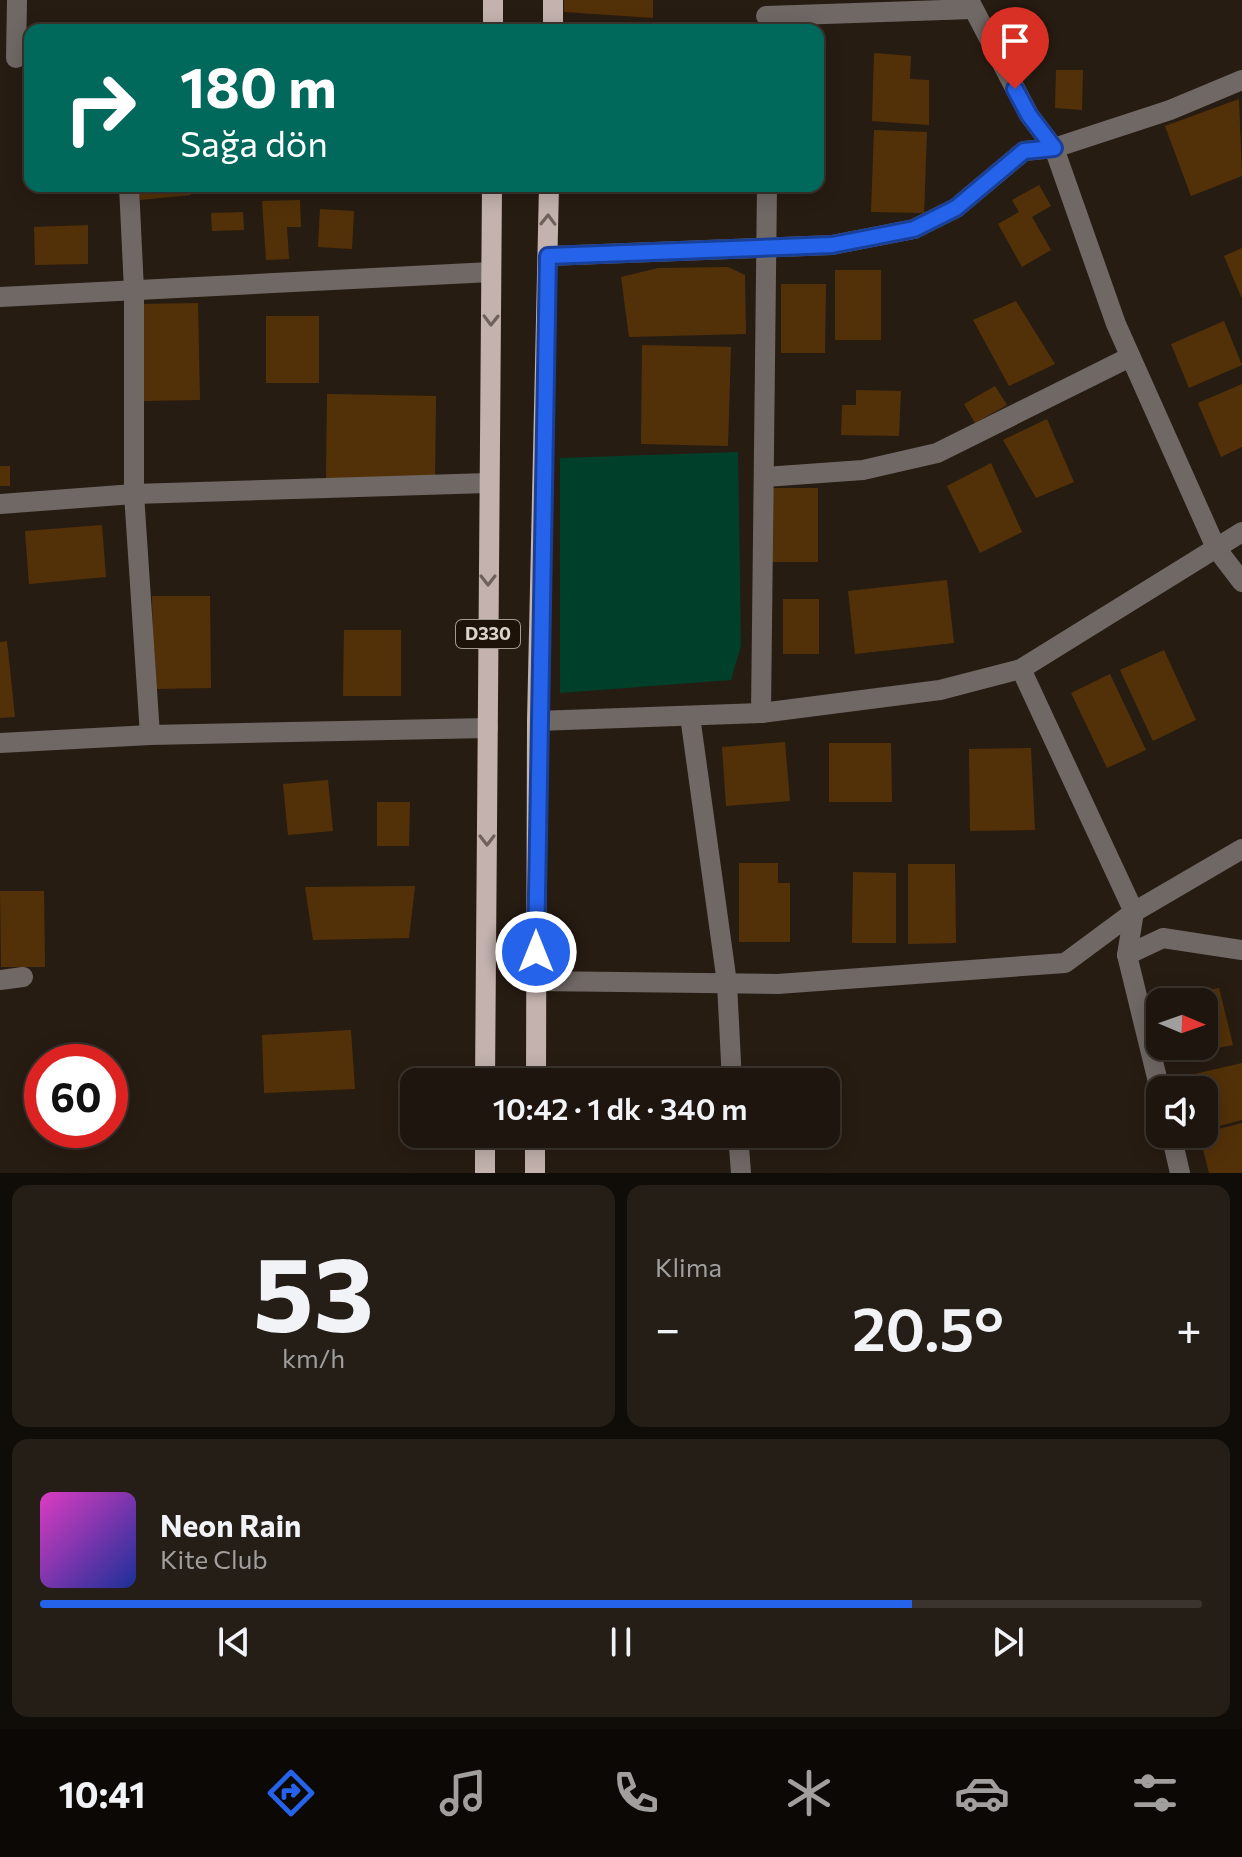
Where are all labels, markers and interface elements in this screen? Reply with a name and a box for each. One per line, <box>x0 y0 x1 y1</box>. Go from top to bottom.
pin <box>981 7 1049 89</box>
icon: arrive <box>993 19 1037 63</box>
text: 180 m <box>180 51 337 120</box>
icon: right <box>48 56 152 160</box>
text: Sağa dön <box>180 120 328 164</box>
one-way arrow <box>540 213 557 226</box>
one-way arrow <box>482 314 499 327</box>
one-way arrow <box>479 574 497 587</box>
road number: D330 <box>456 620 520 648</box>
one-way arrow <box>478 834 496 847</box>
position arrow <box>494 910 578 994</box>
north arrow <box>1146 988 1218 1060</box>
map controls <box>1146 988 1218 1148</box>
speed limit sign: 60 <box>24 1044 128 1148</box>
button: sound <box>1146 1076 1218 1148</box>
text: 10:42 · 1 dk · 340 m <box>493 1089 747 1126</box>
text: 53 <box>253 1226 374 1353</box>
text: Klima <box>655 1251 722 1282</box>
text: 20.5° <box>852 1290 1004 1363</box>
text: − <box>655 1300 680 1354</box>
text: + <box>1176 1300 1202 1354</box>
text: km/h <box>282 1342 345 1373</box>
text: Neon Rain <box>160 1506 301 1543</box>
text: Kite Club <box>160 1543 268 1574</box>
icon: previous <box>212 1620 256 1664</box>
icon: pause <box>599 1620 643 1664</box>
icon: next <box>986 1620 1030 1664</box>
icon: directions <box>263 1765 319 1821</box>
icon: music <box>435 1765 491 1821</box>
icon: phone <box>608 1765 664 1821</box>
icon: climate <box>781 1765 837 1821</box>
icon: car <box>954 1765 1010 1821</box>
icon: filters <box>1127 1765 1183 1821</box>
text: 10:41 <box>58 1771 146 1815</box>

